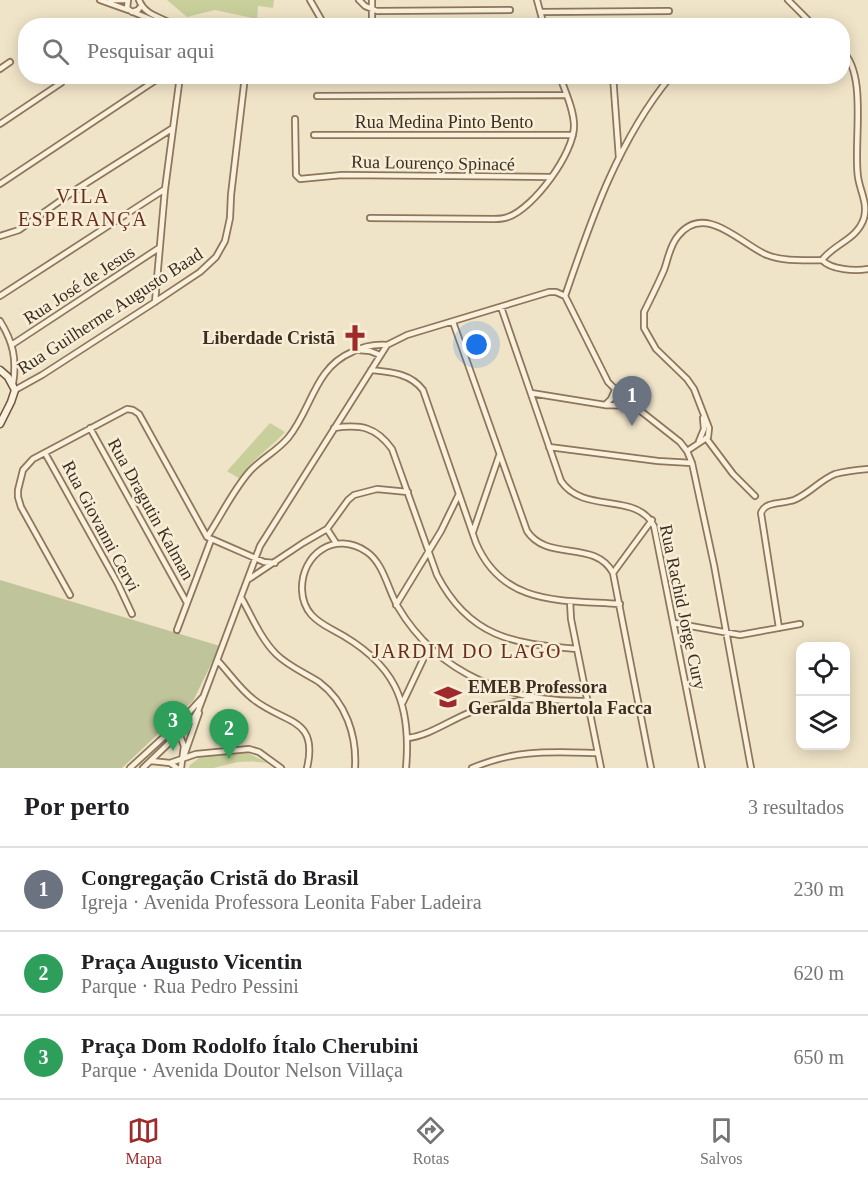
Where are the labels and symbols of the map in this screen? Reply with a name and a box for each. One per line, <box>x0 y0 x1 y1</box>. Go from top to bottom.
street label: Rua Medina Pinto Bento <box>355 112 533 132</box>
street label: Rua Lourenço Spinacé <box>351 152 515 174</box>
district label: VILA ESPERANÇA <box>18 185 148 231</box>
street label: Rua José de Jesus <box>20 242 138 328</box>
street label: Rua Guilherme Augusto Baad <box>14 244 206 378</box>
church icon: Liberdade Cristã <box>340 323 370 353</box>
place label: Liberdade Cristã <box>203 328 335 348</box>
your location <box>462 330 491 359</box>
pin: 1 <box>612 376 652 426</box>
street label: Rua Dragutin Kalman <box>104 435 198 583</box>
street label: Rua Giovanni Cervi <box>58 457 144 595</box>
street label: Rua Rachid Jorge Cury <box>656 523 710 691</box>
district label: JARDIM DO LAGO <box>372 640 562 662</box>
place label: EMEB Professora Geralda Bhertola Facca <box>468 677 652 718</box>
school or university icon: EMEB Professora Geralda Bhertola Facca <box>433 682 463 712</box>
pin: 3 <box>154 702 192 751</box>
pin: 2 <box>210 710 248 759</box>

